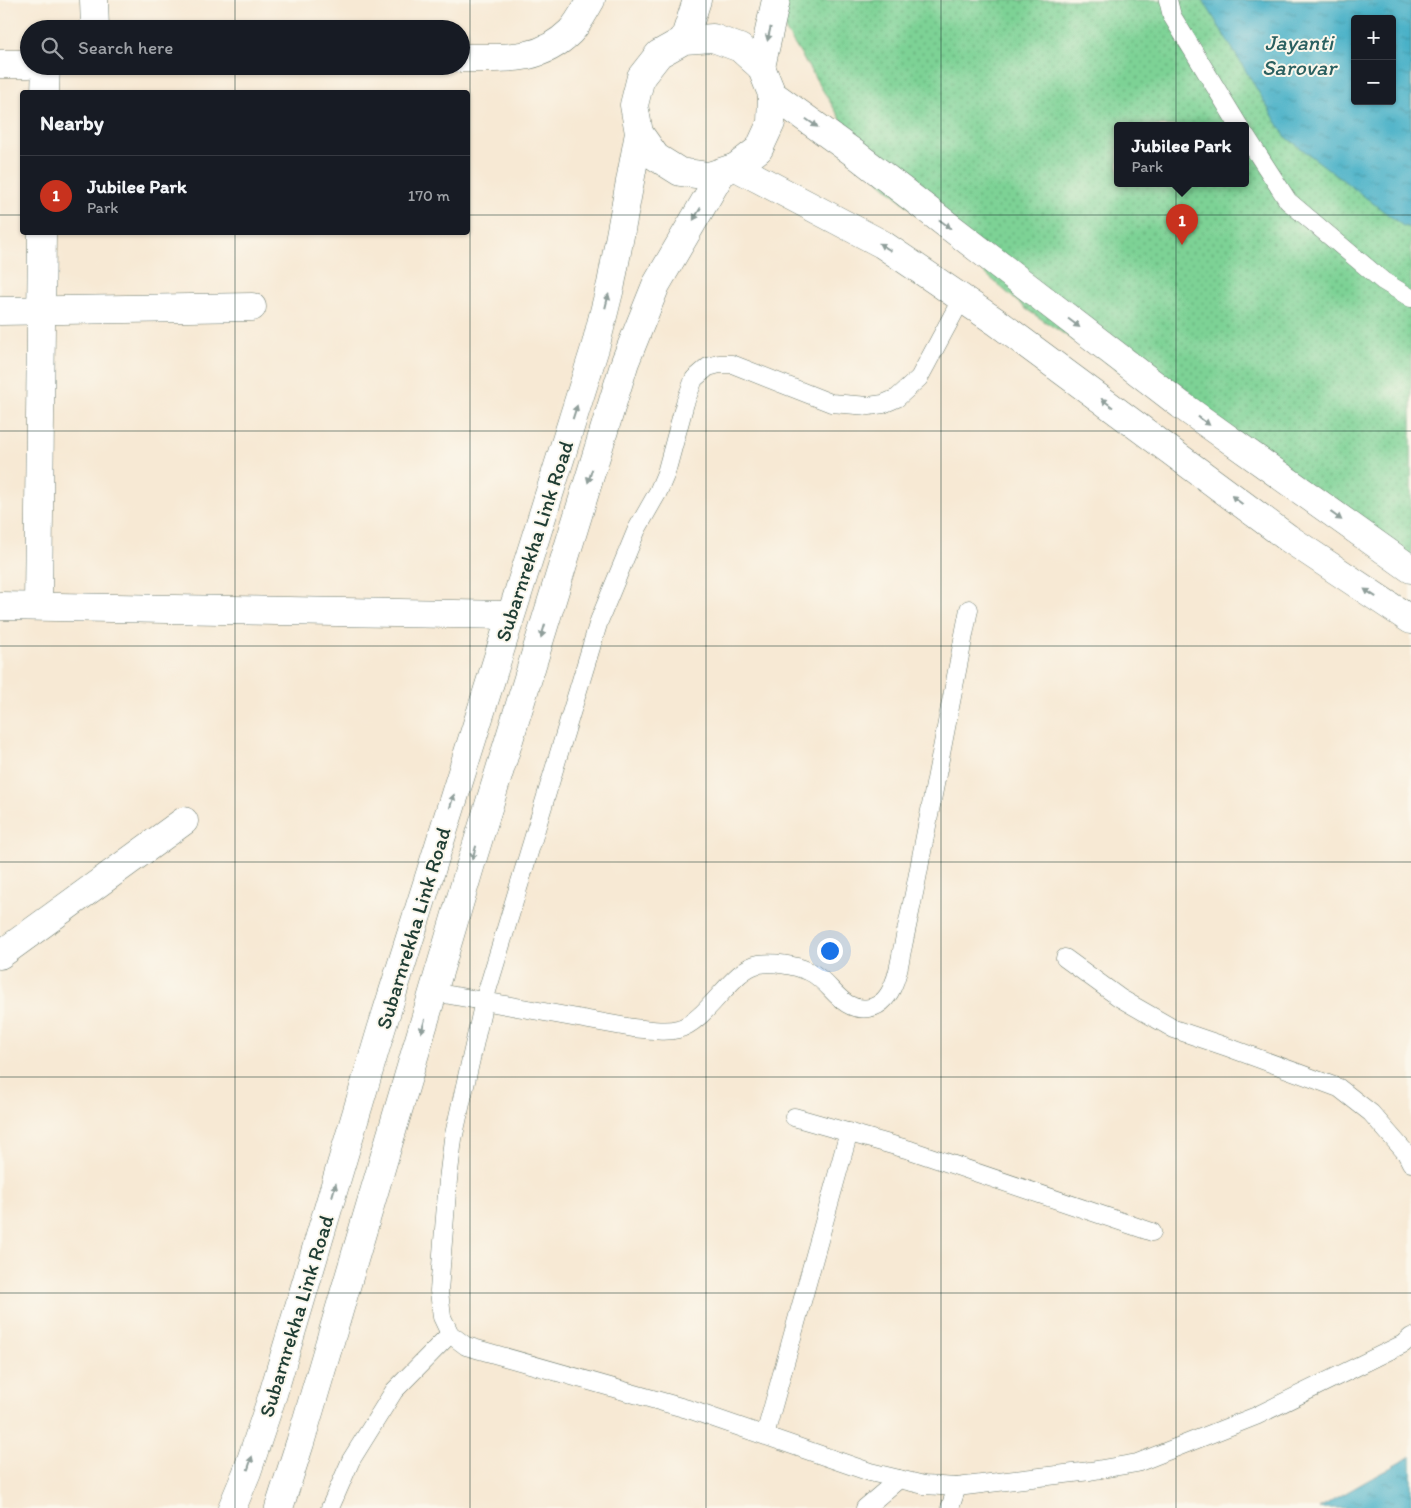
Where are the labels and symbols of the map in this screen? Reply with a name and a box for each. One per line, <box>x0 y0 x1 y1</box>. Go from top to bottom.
one-way arrow <box>764 26 772 42</box>
water label: Jayanti Sarovar <box>1262 29 1338 81</box>
one-way arrow <box>805 117 818 128</box>
pin: 1 <box>1166 204 1198 245</box>
one-way arrow <box>693 207 702 220</box>
one-way arrow <box>939 219 952 229</box>
one-way arrow <box>879 242 892 251</box>
one-way arrow <box>603 293 611 308</box>
one-way arrow <box>1067 318 1081 328</box>
one-way arrow <box>1100 398 1114 408</box>
one-way arrow <box>571 404 579 419</box>
one-way arrow <box>1197 416 1211 426</box>
street label: Subarnrekha Link Road <box>490 437 578 645</box>
one-way arrow <box>586 468 594 483</box>
one-way arrow <box>1230 495 1244 505</box>
one-way arrow <box>1329 511 1343 521</box>
one-way arrow <box>1364 588 1377 598</box>
one-way arrow <box>539 624 547 639</box>
one-way arrow <box>449 793 457 808</box>
street label: Subarnrekha Link Road <box>370 823 456 1032</box>
one-way arrow <box>470 846 478 861</box>
your location <box>817 938 843 964</box>
one-way arrow <box>418 1018 426 1033</box>
one-way arrow <box>331 1183 339 1198</box>
street label: Subarnrekha Link Road <box>253 1211 339 1420</box>
one-way arrow <box>247 1455 255 1470</box>

